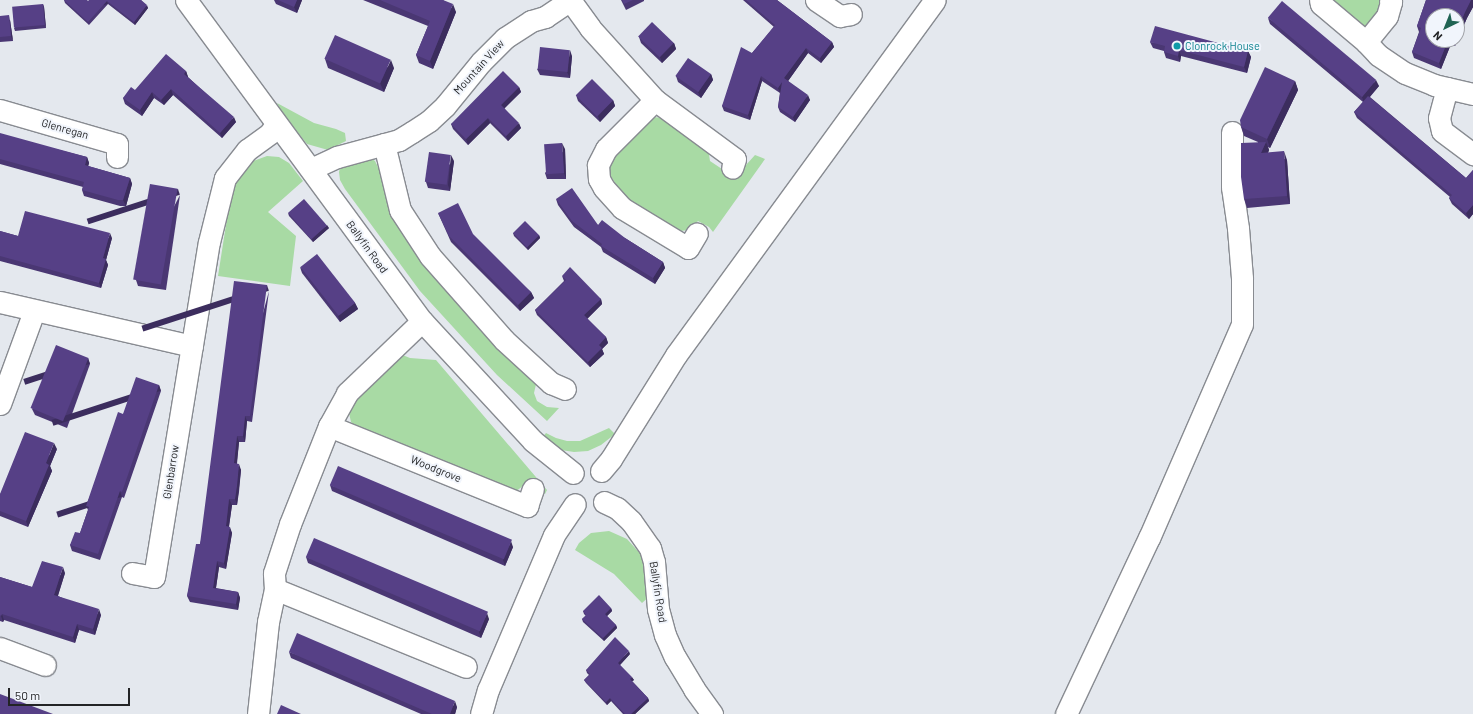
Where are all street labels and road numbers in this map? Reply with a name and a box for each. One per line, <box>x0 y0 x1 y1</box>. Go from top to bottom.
street label: Mountain View <box>451 37 507 97</box>
street label: Glenregan <box>40 116 90 142</box>
street label: Ballyfin Road <box>344 218 390 276</box>
street label: Glenbarrow <box>160 444 182 500</box>
street label: Woodgrove <box>409 453 463 485</box>
street label: Ballyfin Road <box>647 560 669 624</box>

